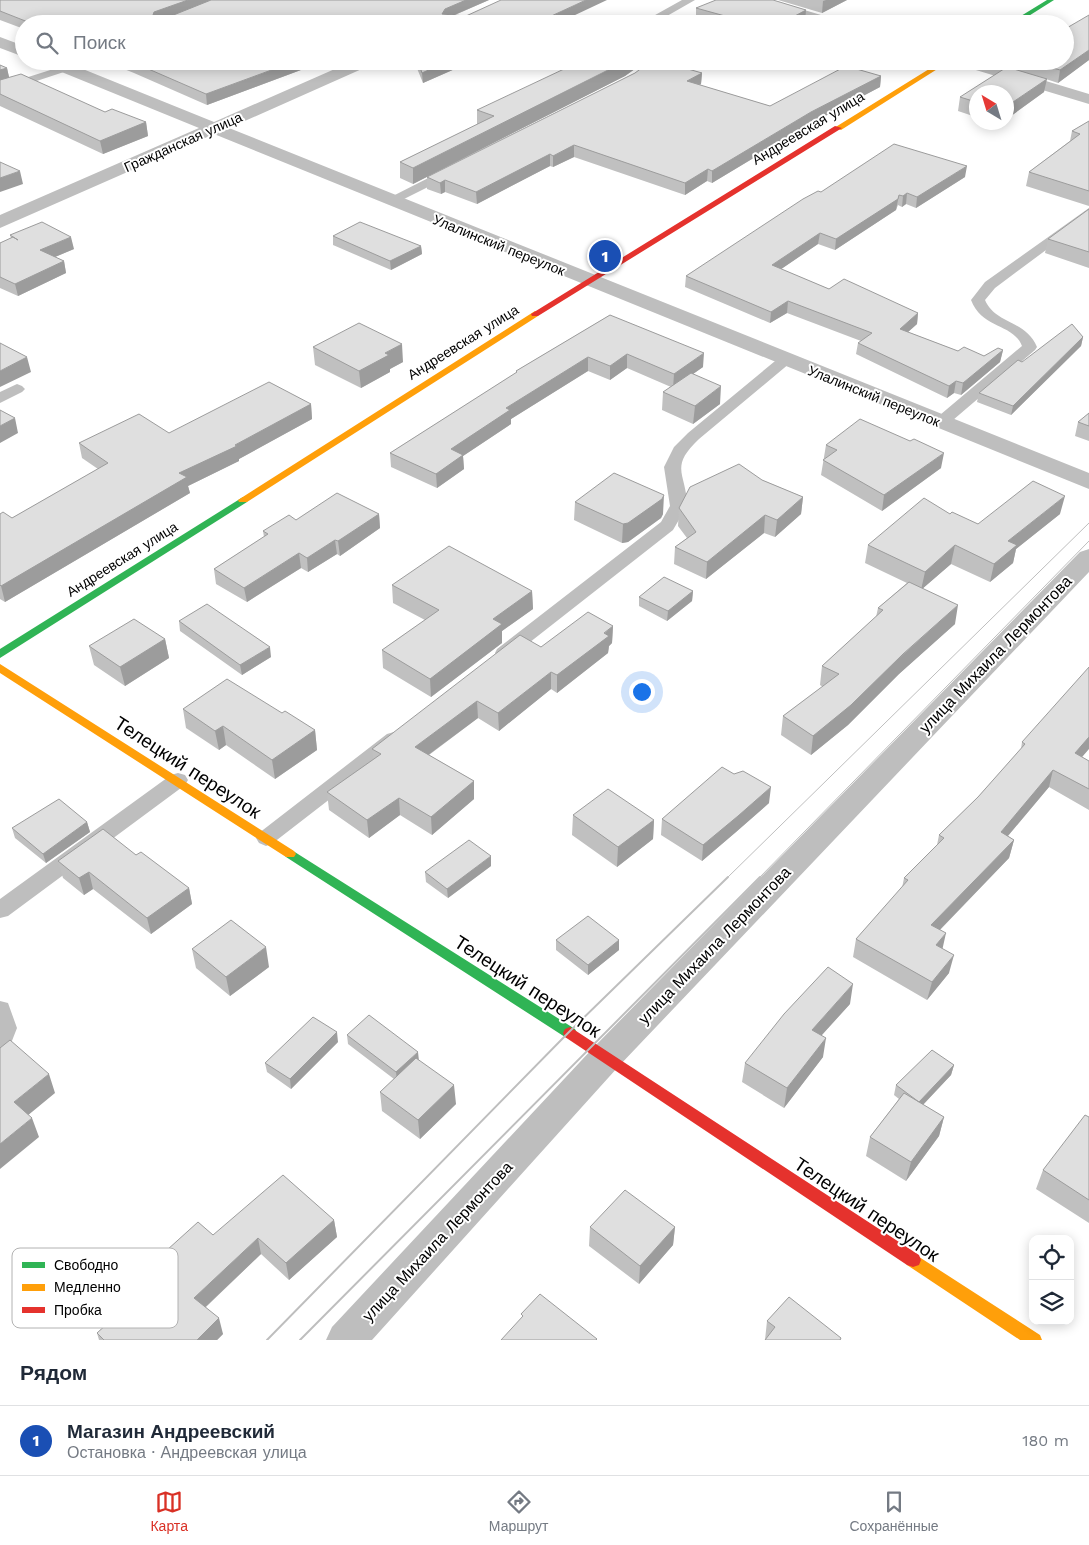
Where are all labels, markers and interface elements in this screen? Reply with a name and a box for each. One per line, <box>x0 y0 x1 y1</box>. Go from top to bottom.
search box <box>15 15 1074 70</box>
icon: search <box>33 29 61 57</box>
text: Поиск <box>73 31 126 54</box>
north arrow <box>969 85 1014 130</box>
street label: Андреевская улица <box>749 88 867 168</box>
street label: Гражданская улица <box>122 109 245 175</box>
street label: Улалинский переулок <box>431 211 568 279</box>
pin: 1 <box>589 237 621 275</box>
street label: Андреевская улица <box>405 301 522 383</box>
street label: Улалинский переулок <box>806 362 943 430</box>
street label: Андреевская улица <box>64 518 181 600</box>
street label: улица Михаила Лермонтова <box>915 572 1076 737</box>
your location <box>629 679 655 705</box>
street label: Телецкий переулок <box>110 711 266 824</box>
street label: улица Михаила Лермонтова <box>634 863 795 1028</box>
street label: Телецкий переулок <box>450 930 606 1043</box>
street label: Телецкий переулок <box>790 1152 944 1267</box>
street label: улица Михаила Лермонтова <box>358 1158 516 1325</box>
map controls <box>1029 1235 1074 1325</box>
button: locate <box>1029 1235 1074 1280</box>
legend <box>12 1248 178 1328</box>
text: Свободно <box>54 1257 119 1273</box>
text: Медленно <box>54 1279 121 1295</box>
button: layers <box>1029 1280 1074 1325</box>
text: Пробка <box>54 1302 102 1318</box>
text: Рядом <box>20 1360 87 1385</box>
text: Магазин Андреевский <box>67 1420 275 1443</box>
text: 1 <box>33 1431 39 1450</box>
text: 180 m <box>1022 1431 1069 1450</box>
text: Остановка · Андреевская улица <box>67 1443 307 1462</box>
tab: Карта <box>150 1488 188 1534</box>
tab: Маршрут <box>489 1488 549 1534</box>
tab: Сохранённые <box>849 1488 939 1534</box>

